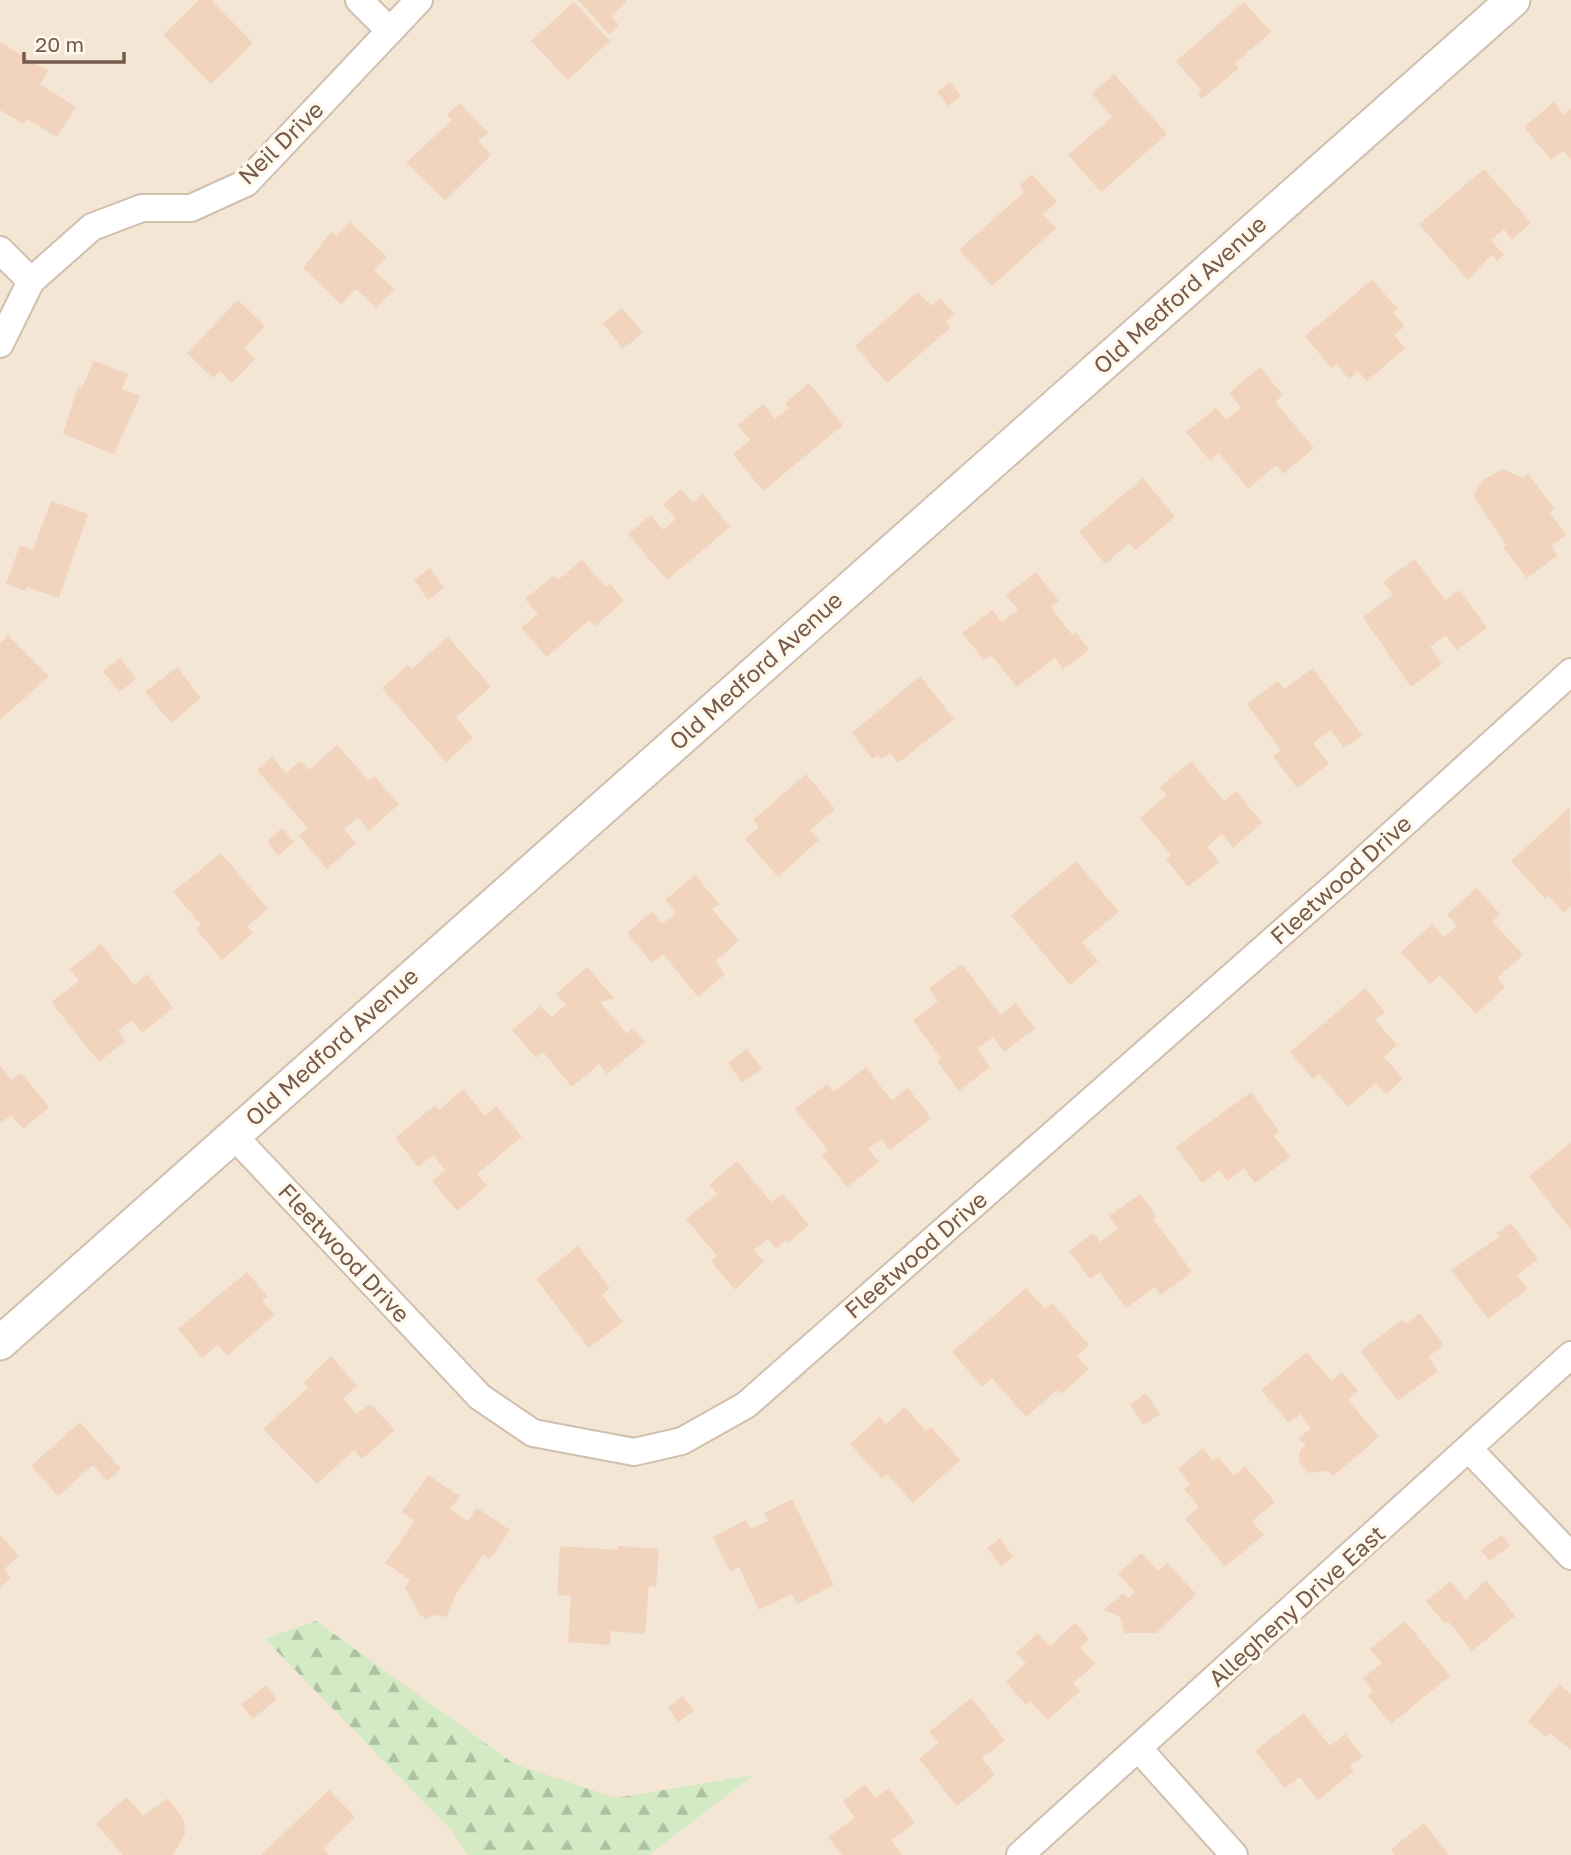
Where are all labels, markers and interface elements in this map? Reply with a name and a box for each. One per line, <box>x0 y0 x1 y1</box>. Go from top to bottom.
scale bar <box>24 21 124 65</box>
text: 20 m <box>35 31 84 57</box>
street label: Neil Drive <box>232 95 329 190</box>
street label: Old Medford Avenue <box>1087 209 1272 379</box>
street label: Old Medford Avenue <box>663 585 848 755</box>
street label: Fleetwood Drive <box>1264 809 1417 950</box>
street label: Old Medford Avenue <box>239 961 424 1131</box>
street label: Fleetwood Drive <box>273 1177 416 1328</box>
street label: Fleetwood Drive <box>838 1185 992 1324</box>
street label: Allegheny Drive East <box>1202 1519 1390 1692</box>

